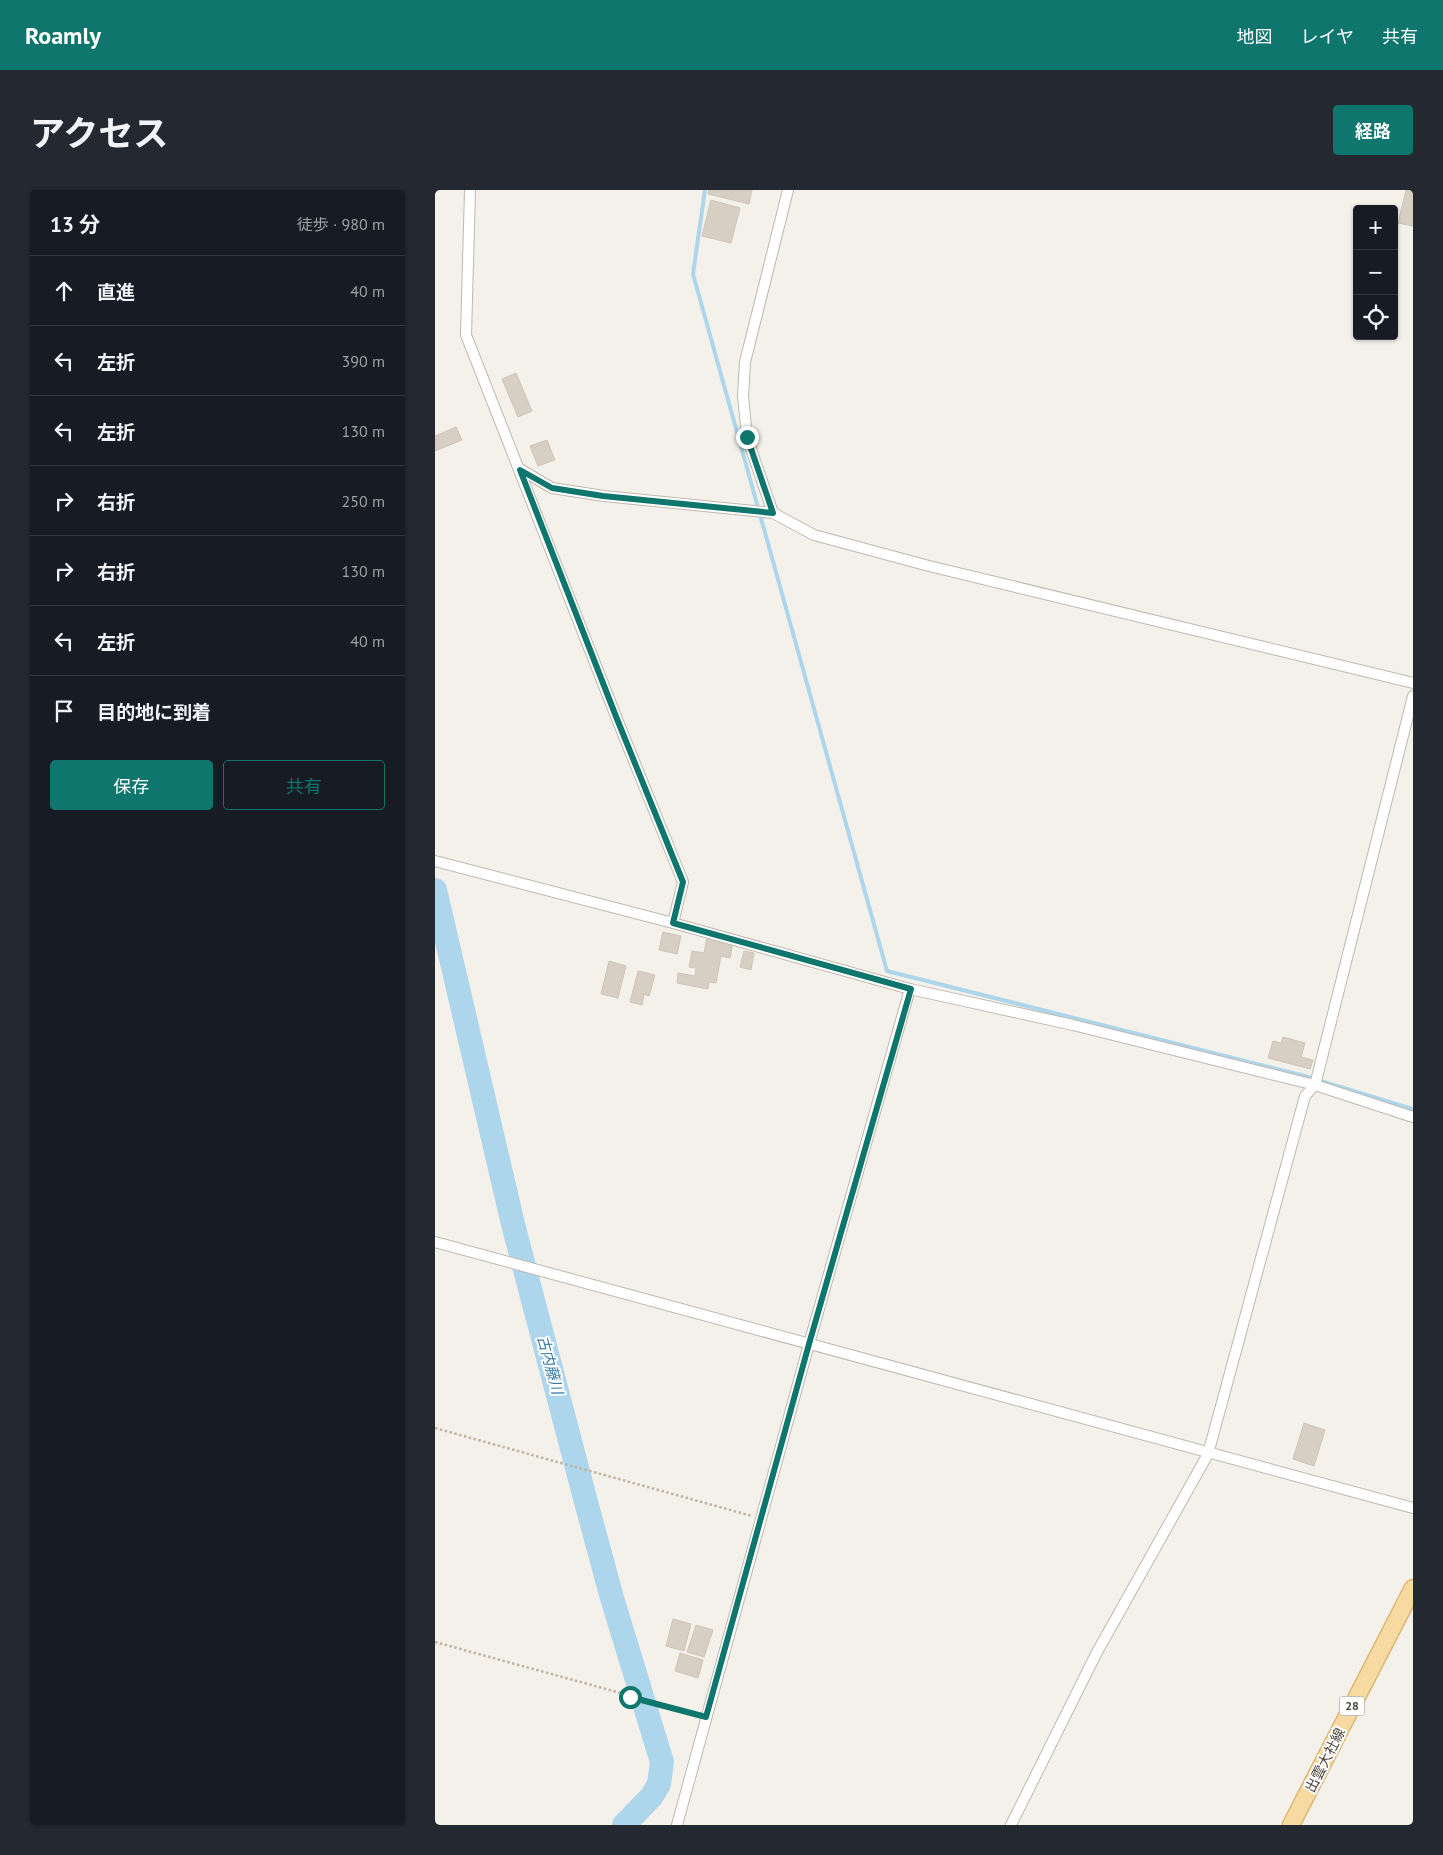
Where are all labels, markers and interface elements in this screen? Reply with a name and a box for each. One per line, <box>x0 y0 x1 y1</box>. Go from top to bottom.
text: Roamly <box>25 20 101 51</box>
text: 地図 <box>1237 25 1273 48</box>
text: レイヤ <box>1301 25 1354 48</box>
text: 共有 <box>1382 25 1418 48</box>
button: 経路 <box>1333 105 1413 155</box>
text: アクセス <box>30 110 168 156</box>
map controls <box>1353 205 1398 340</box>
button: + <box>1353 205 1398 250</box>
text: 13 分 <box>50 211 100 238</box>
text: 徒歩 · 980 m <box>297 214 385 234</box>
button: − <box>1353 250 1398 295</box>
icon: ahead <box>50 277 78 305</box>
text: 直進 <box>97 280 135 304</box>
text: 40 m <box>350 281 385 301</box>
button: locate <box>1353 295 1398 340</box>
icon: left <box>50 347 78 375</box>
text: 左折 <box>97 350 135 374</box>
text: 390 m <box>342 351 385 371</box>
icon: left <box>50 417 78 445</box>
text: 左折 <box>97 420 135 444</box>
text: 130 m <box>342 421 385 441</box>
route end <box>736 426 759 449</box>
icon: right <box>50 487 78 515</box>
text: 右折 <box>97 490 135 514</box>
text: 250 m <box>342 491 385 511</box>
icon: right <box>50 557 78 585</box>
text: 右折 <box>97 560 135 584</box>
text: 130 m <box>342 561 385 581</box>
icon: left <box>50 627 78 655</box>
text: 左折 <box>97 630 135 654</box>
text: 40 m <box>350 631 385 651</box>
icon: arrive <box>50 697 78 725</box>
text: 目的地に到着 <box>97 700 211 724</box>
button: 保存 <box>50 760 213 810</box>
button: 共有 <box>223 760 385 810</box>
water label: 古内藤川 <box>534 1333 568 1398</box>
route start <box>619 1686 642 1709</box>
road number: 28 <box>1339 1696 1365 1715</box>
street label: 出雲大社線 <box>1301 1725 1349 1795</box>

